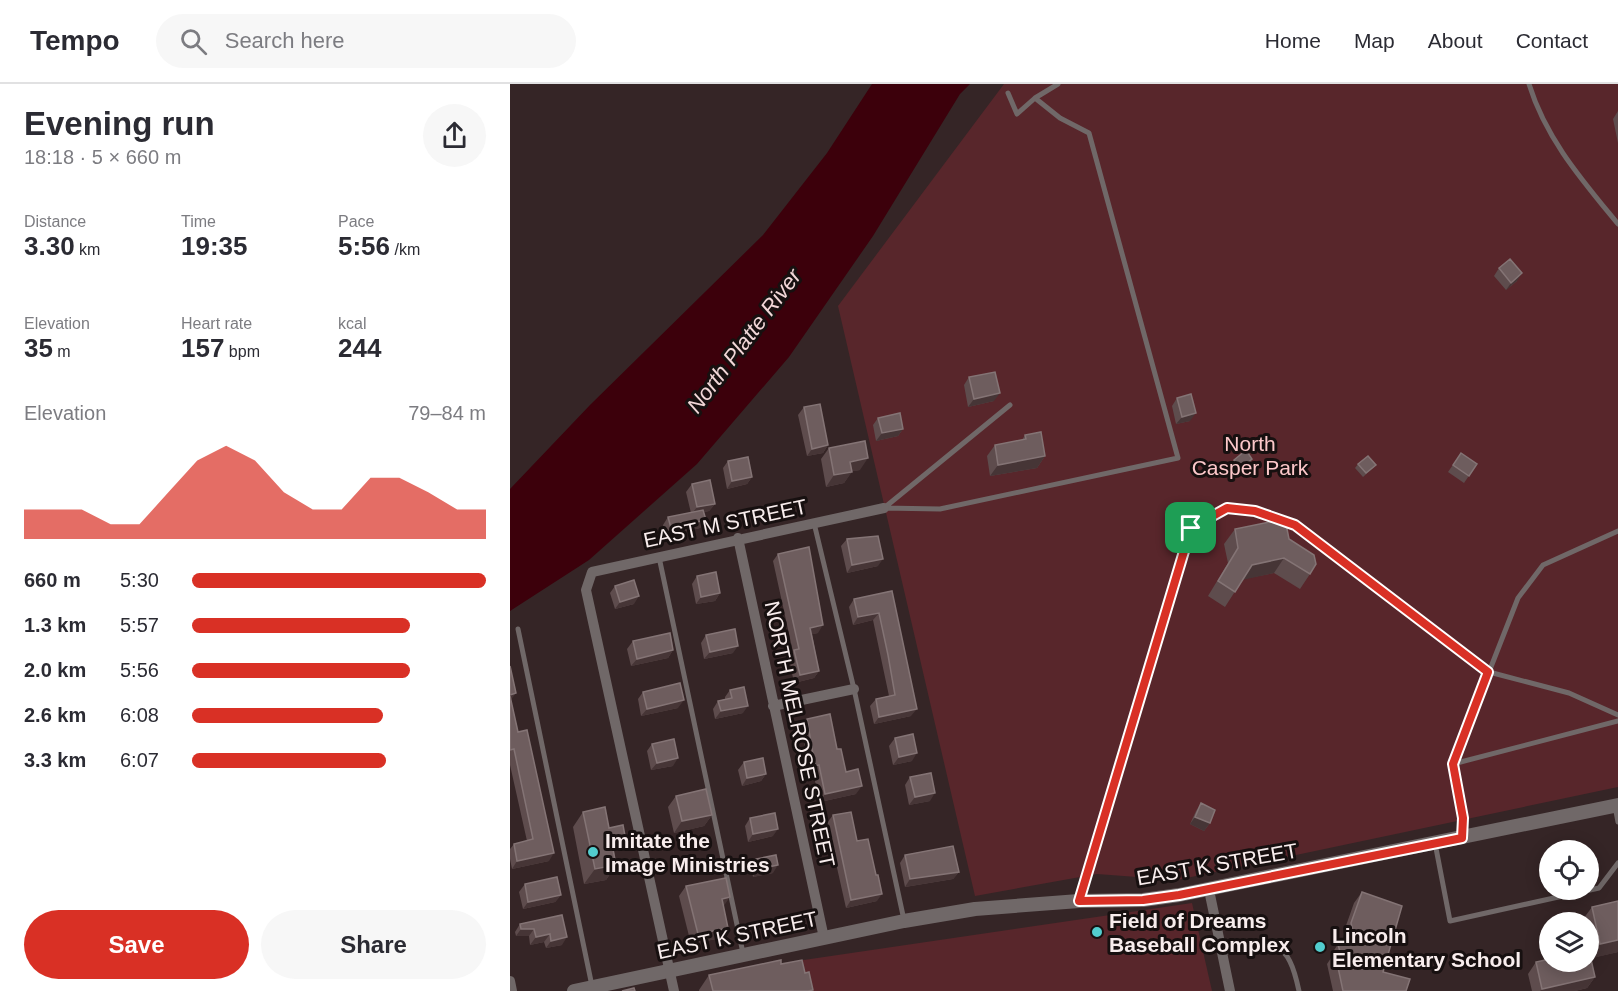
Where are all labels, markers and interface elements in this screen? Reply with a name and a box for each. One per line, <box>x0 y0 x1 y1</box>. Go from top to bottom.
search box <box>156 14 576 68</box>
text: Tempo <box>30 25 120 56</box>
icon: search <box>177 25 210 58</box>
text: Search here <box>225 28 345 53</box>
text: Home <box>1265 29 1321 52</box>
text: Map <box>1354 29 1395 52</box>
text: About <box>1428 29 1483 52</box>
text: Contact <box>1516 29 1588 52</box>
button: share <box>423 104 486 167</box>
text: Evening run <box>24 105 215 142</box>
text: 18:18 · 5 × 660 m <box>24 146 181 168</box>
text: Distance <box>24 213 86 230</box>
text: Time <box>181 213 216 230</box>
text: Pace <box>338 213 374 230</box>
text: 3.30 <box>24 231 75 261</box>
text: 19:35 <box>181 231 248 261</box>
text: 5:56 <box>338 231 390 261</box>
text: km <box>75 241 100 258</box>
text: /km <box>390 241 420 258</box>
water label: North Platte River <box>682 263 807 418</box>
text: Elevation <box>24 315 90 332</box>
text: Heart rate <box>181 315 252 332</box>
text: kcal <box>338 315 366 332</box>
text: 35 <box>24 333 53 363</box>
text: 157 <box>181 333 224 363</box>
text: 244 <box>338 333 381 363</box>
text: m <box>53 343 71 360</box>
text: bpm <box>224 343 260 360</box>
text: Elevation <box>24 402 106 424</box>
text: 79–84 m <box>408 402 486 424</box>
park label: North Casper Park <box>1192 432 1309 479</box>
street label: EAST M STREET <box>641 494 809 552</box>
pin <box>1165 502 1216 553</box>
icon: arrive <box>1174 511 1207 544</box>
text: 660 m <box>24 569 81 591</box>
text: 5:30 <box>120 569 159 591</box>
street label: NORTH MELROSE STREET <box>761 599 840 869</box>
text: 1.3 km <box>24 614 86 636</box>
text: 5:57 <box>120 614 159 636</box>
text: 2.0 km <box>24 659 86 681</box>
text: 5:56 <box>120 659 159 681</box>
text: 2.6 km <box>24 704 86 726</box>
text: 6:08 <box>120 704 159 726</box>
text: 3.3 km <box>24 749 86 771</box>
text: 6:07 <box>120 749 159 771</box>
place label: Imitate the Image Ministries <box>605 829 770 876</box>
street label: EAST K STREET <box>1135 838 1299 889</box>
map controls <box>1539 840 1599 972</box>
button: locate <box>1539 840 1599 900</box>
marker: Imitate the Image Ministries <box>586 845 600 859</box>
street label: EAST K STREET <box>655 907 819 963</box>
place label: Field of Dreams Baseball Complex <box>1109 909 1290 956</box>
button: Save <box>24 910 249 979</box>
button: Share <box>261 910 486 979</box>
button: layers <box>1539 912 1599 972</box>
place label: Lincoln Elementary School <box>1332 924 1521 971</box>
marker: Field of Dreams Baseball Complex <box>1090 925 1104 939</box>
marker: Lincoln Elementary School <box>1313 940 1327 954</box>

